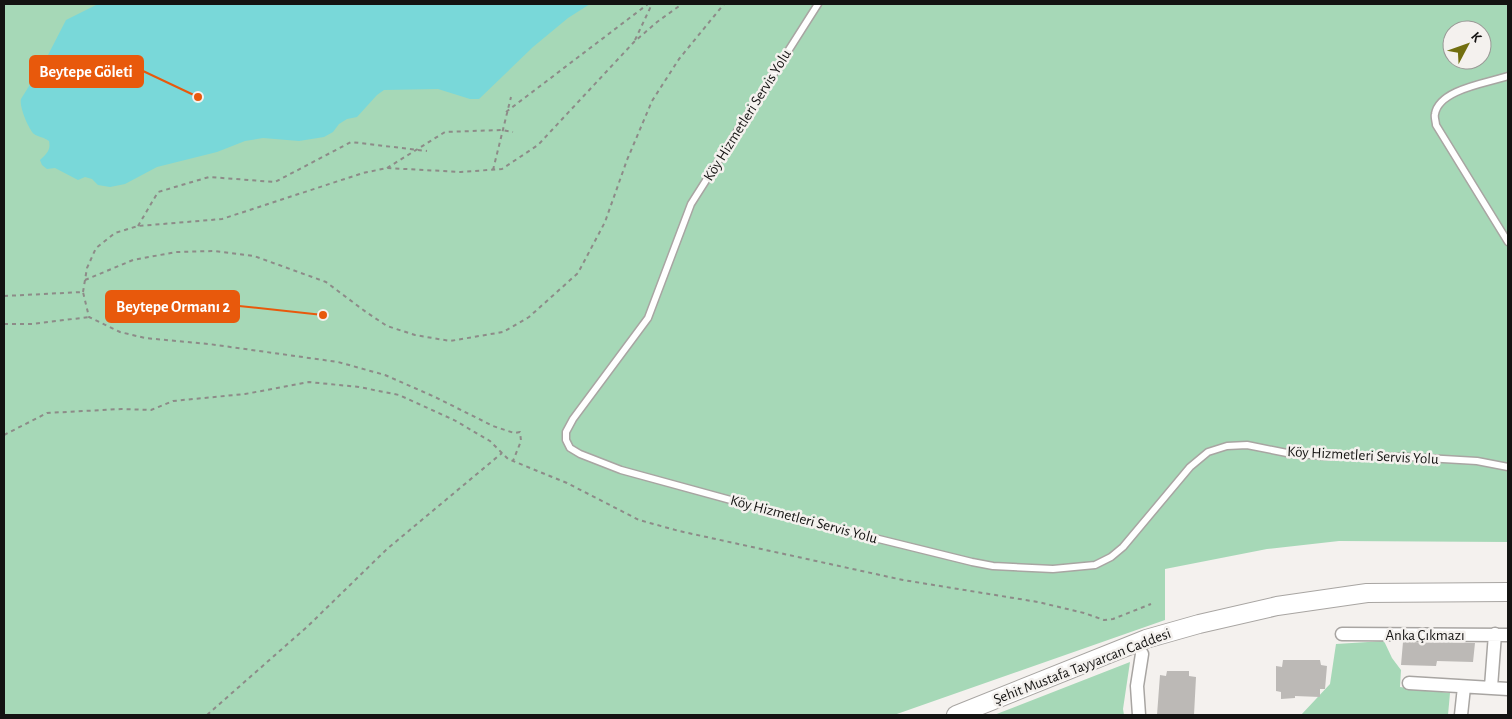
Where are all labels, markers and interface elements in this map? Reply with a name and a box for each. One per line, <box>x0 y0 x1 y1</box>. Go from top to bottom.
north arrow <box>1442 20 1492 70</box>
text: K <box>1468 29 1485 45</box>
street label: Köy Hizmetleri Servis Yolu <box>701 47 794 184</box>
callout: Beytepe Göleti <box>30 56 143 87</box>
text: Beytepe Göleti <box>39 64 133 81</box>
callout: Beytepe Ormanı 2 <box>106 291 239 322</box>
text: Beytepe Ormanı 2 <box>116 299 230 316</box>
street label: Köy Hizmetleri Servis Yolu <box>1287 444 1439 467</box>
street label: Köy Hizmetleri Servis Yolu <box>729 493 879 546</box>
street label: Şehit Mustafa Tayyarcan Caddesi <box>991 626 1173 707</box>
street label: Anka Çıkmazı <box>1385 628 1465 643</box>

